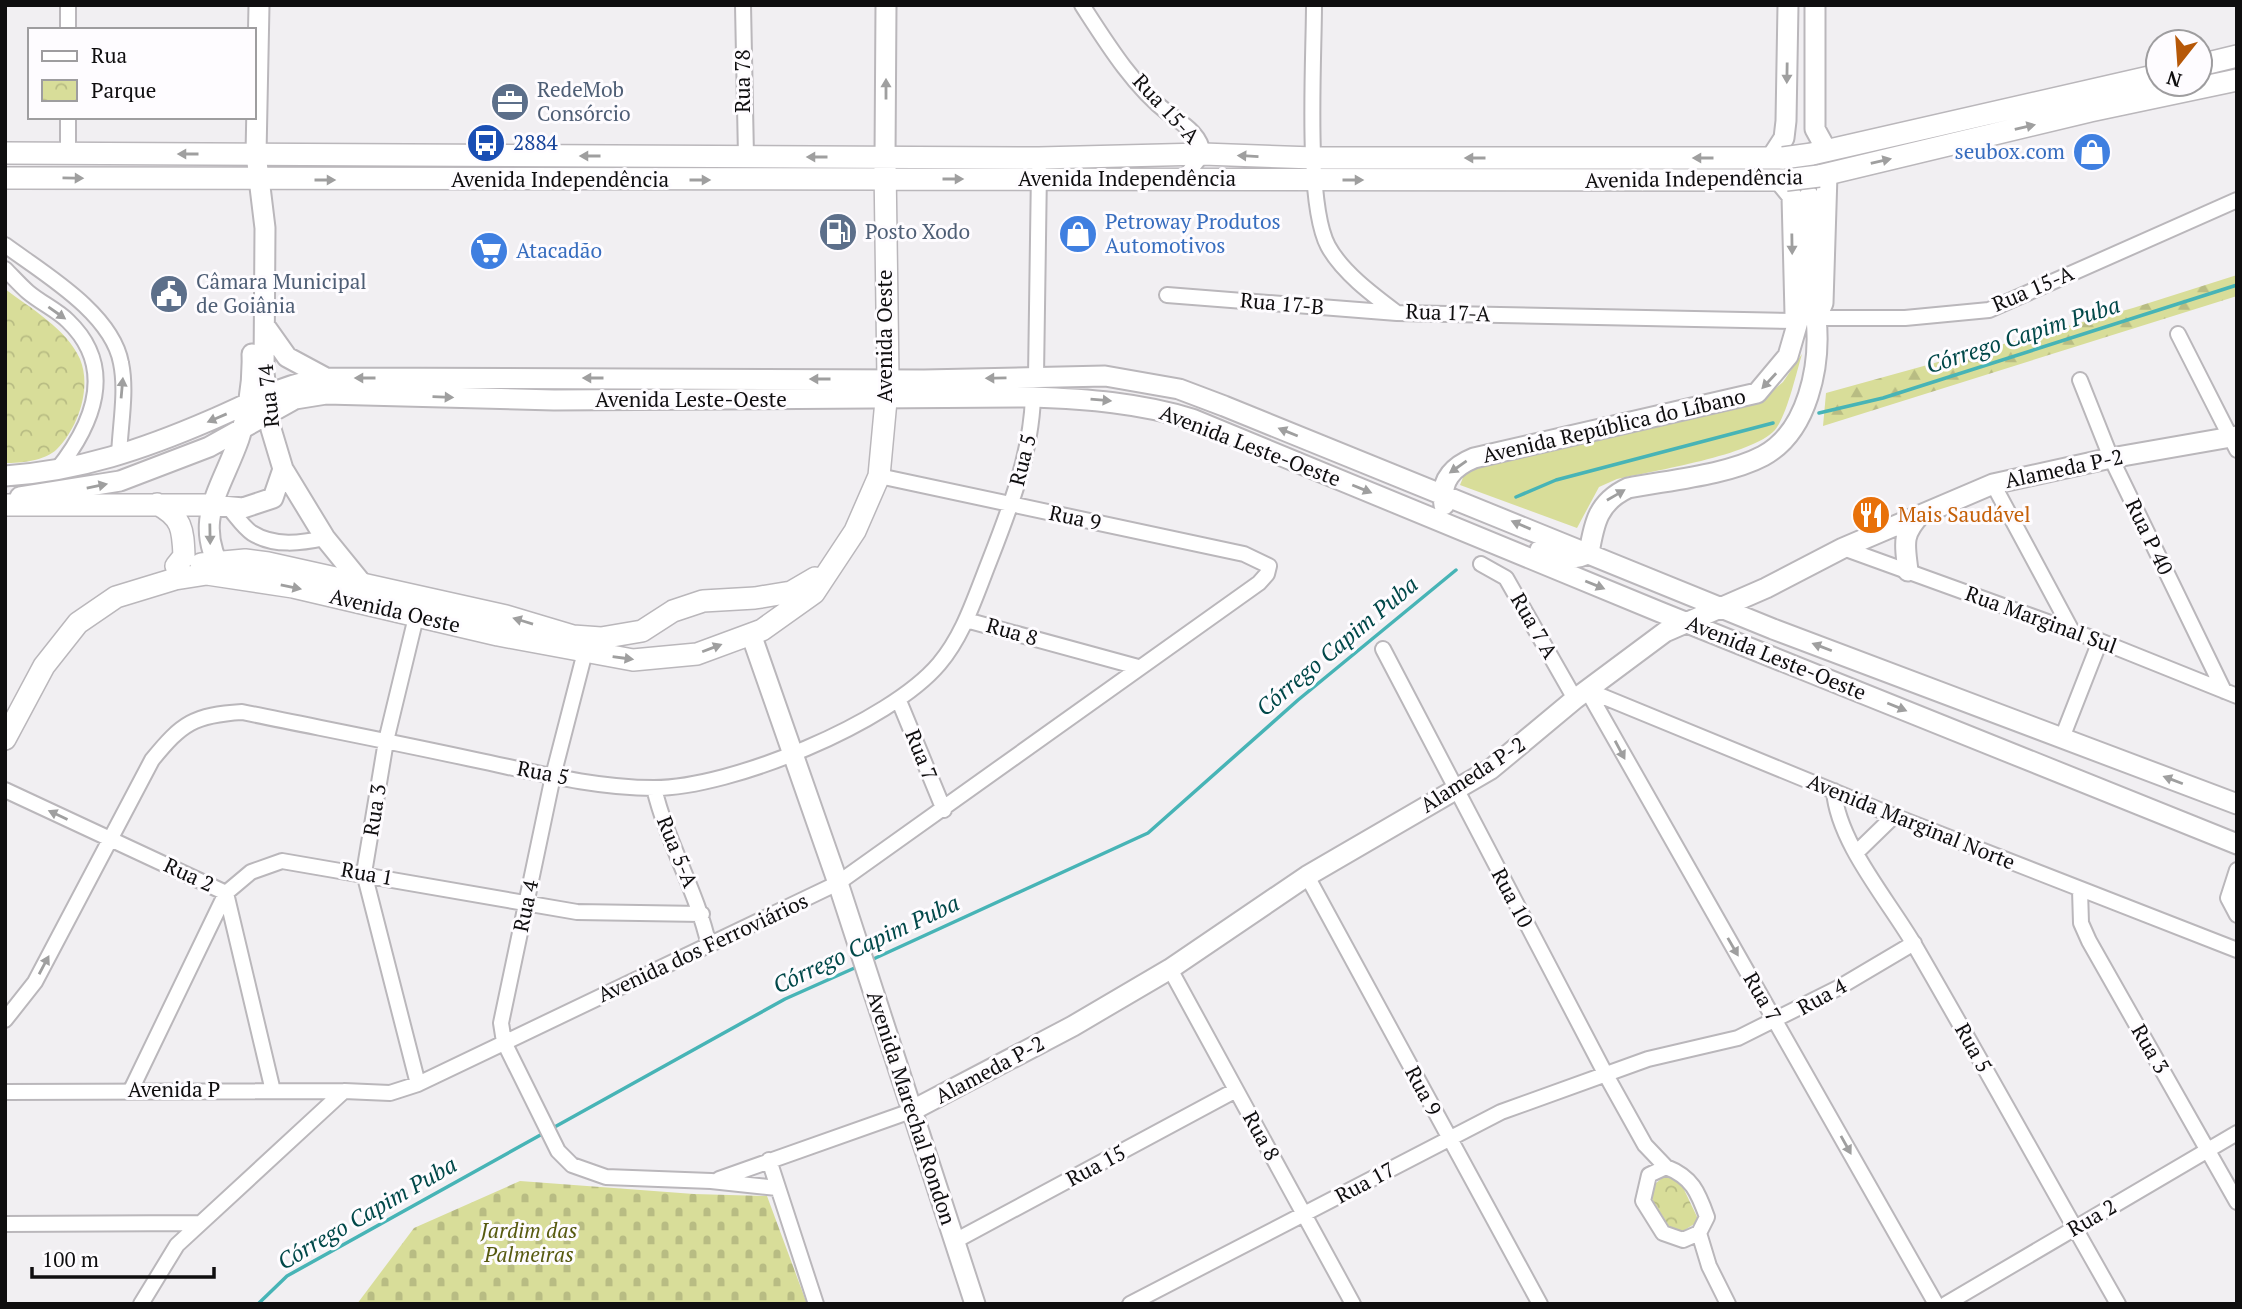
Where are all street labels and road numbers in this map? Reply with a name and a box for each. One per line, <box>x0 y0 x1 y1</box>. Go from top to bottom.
street label: Rua 78 <box>728 49 756 113</box>
street label: Rua 15-A <box>1127 67 1207 150</box>
street label: Avenida Independência <box>1585 162 1804 194</box>
street label: Avenida Independência <box>1018 164 1237 192</box>
street label: Avenida Independência <box>451 165 670 193</box>
street label: Rua 15-A <box>1988 258 2078 318</box>
street label: Avenida Oeste <box>870 269 898 403</box>
street label: Rua 17-B <box>1239 285 1325 321</box>
street label: Rua 17-A <box>1405 297 1492 327</box>
street label: Rua 74 <box>251 362 285 429</box>
street label: Avenida República do Líbano <box>1479 381 1748 469</box>
street label: Avenida Leste-Oeste <box>595 385 787 413</box>
street label: Avenida Leste-Oeste <box>1156 398 1345 493</box>
street label: Rua 5 <box>1002 431 1042 489</box>
street label: Alameda P-2 <box>2002 442 2125 494</box>
street label: Rua P 40 <box>2120 494 2180 579</box>
street label: Rua 9 <box>1047 498 1104 536</box>
street label: Rua Marginal Sul <box>1962 579 2121 659</box>
street label: Avenida Oeste <box>327 581 463 639</box>
street label: Rua 7 A <box>1505 588 1565 664</box>
street label: Avenida Leste-Oeste <box>1682 608 1871 706</box>
street label: Rua 8 <box>983 610 1041 652</box>
street label: Rua 7 <box>899 725 945 784</box>
street label: Alameda P-2 <box>1415 730 1530 819</box>
street label: Rua 5 <box>515 753 572 791</box>
street label: Avenida Marginal Norte <box>1803 767 2020 876</box>
street label: Rua 3 <box>356 782 392 838</box>
street label: Rua 5-A <box>651 812 705 892</box>
street label: Rua 2 <box>160 850 219 898</box>
street label: Rua 1 <box>339 855 395 891</box>
street label: Rua 10 <box>1486 863 1540 932</box>
street label: Rua 4 <box>506 877 544 934</box>
street label: Avenida dos Ferroviários <box>593 886 812 1008</box>
street label: Rua 7 <box>1738 967 1788 1026</box>
street label: Rua 4 <box>1792 971 1852 1021</box>
street label: Avenida Marechal Rondon <box>861 987 963 1229</box>
street label: Rua 5 <box>1949 1018 1999 1077</box>
street label: Rua 3 <box>2126 1019 2176 1078</box>
street label: Alameda P-2 <box>930 1029 1049 1110</box>
street label: Rua 9 <box>1399 1061 1449 1120</box>
street label: Avenida P <box>128 1075 220 1103</box>
street label: Rua 8 <box>1237 1106 1287 1165</box>
street label: Rua 15 <box>1061 1138 1130 1192</box>
street label: Rua 17 <box>1330 1155 1399 1209</box>
street label: Rua 2 <box>2062 1192 2121 1242</box>

